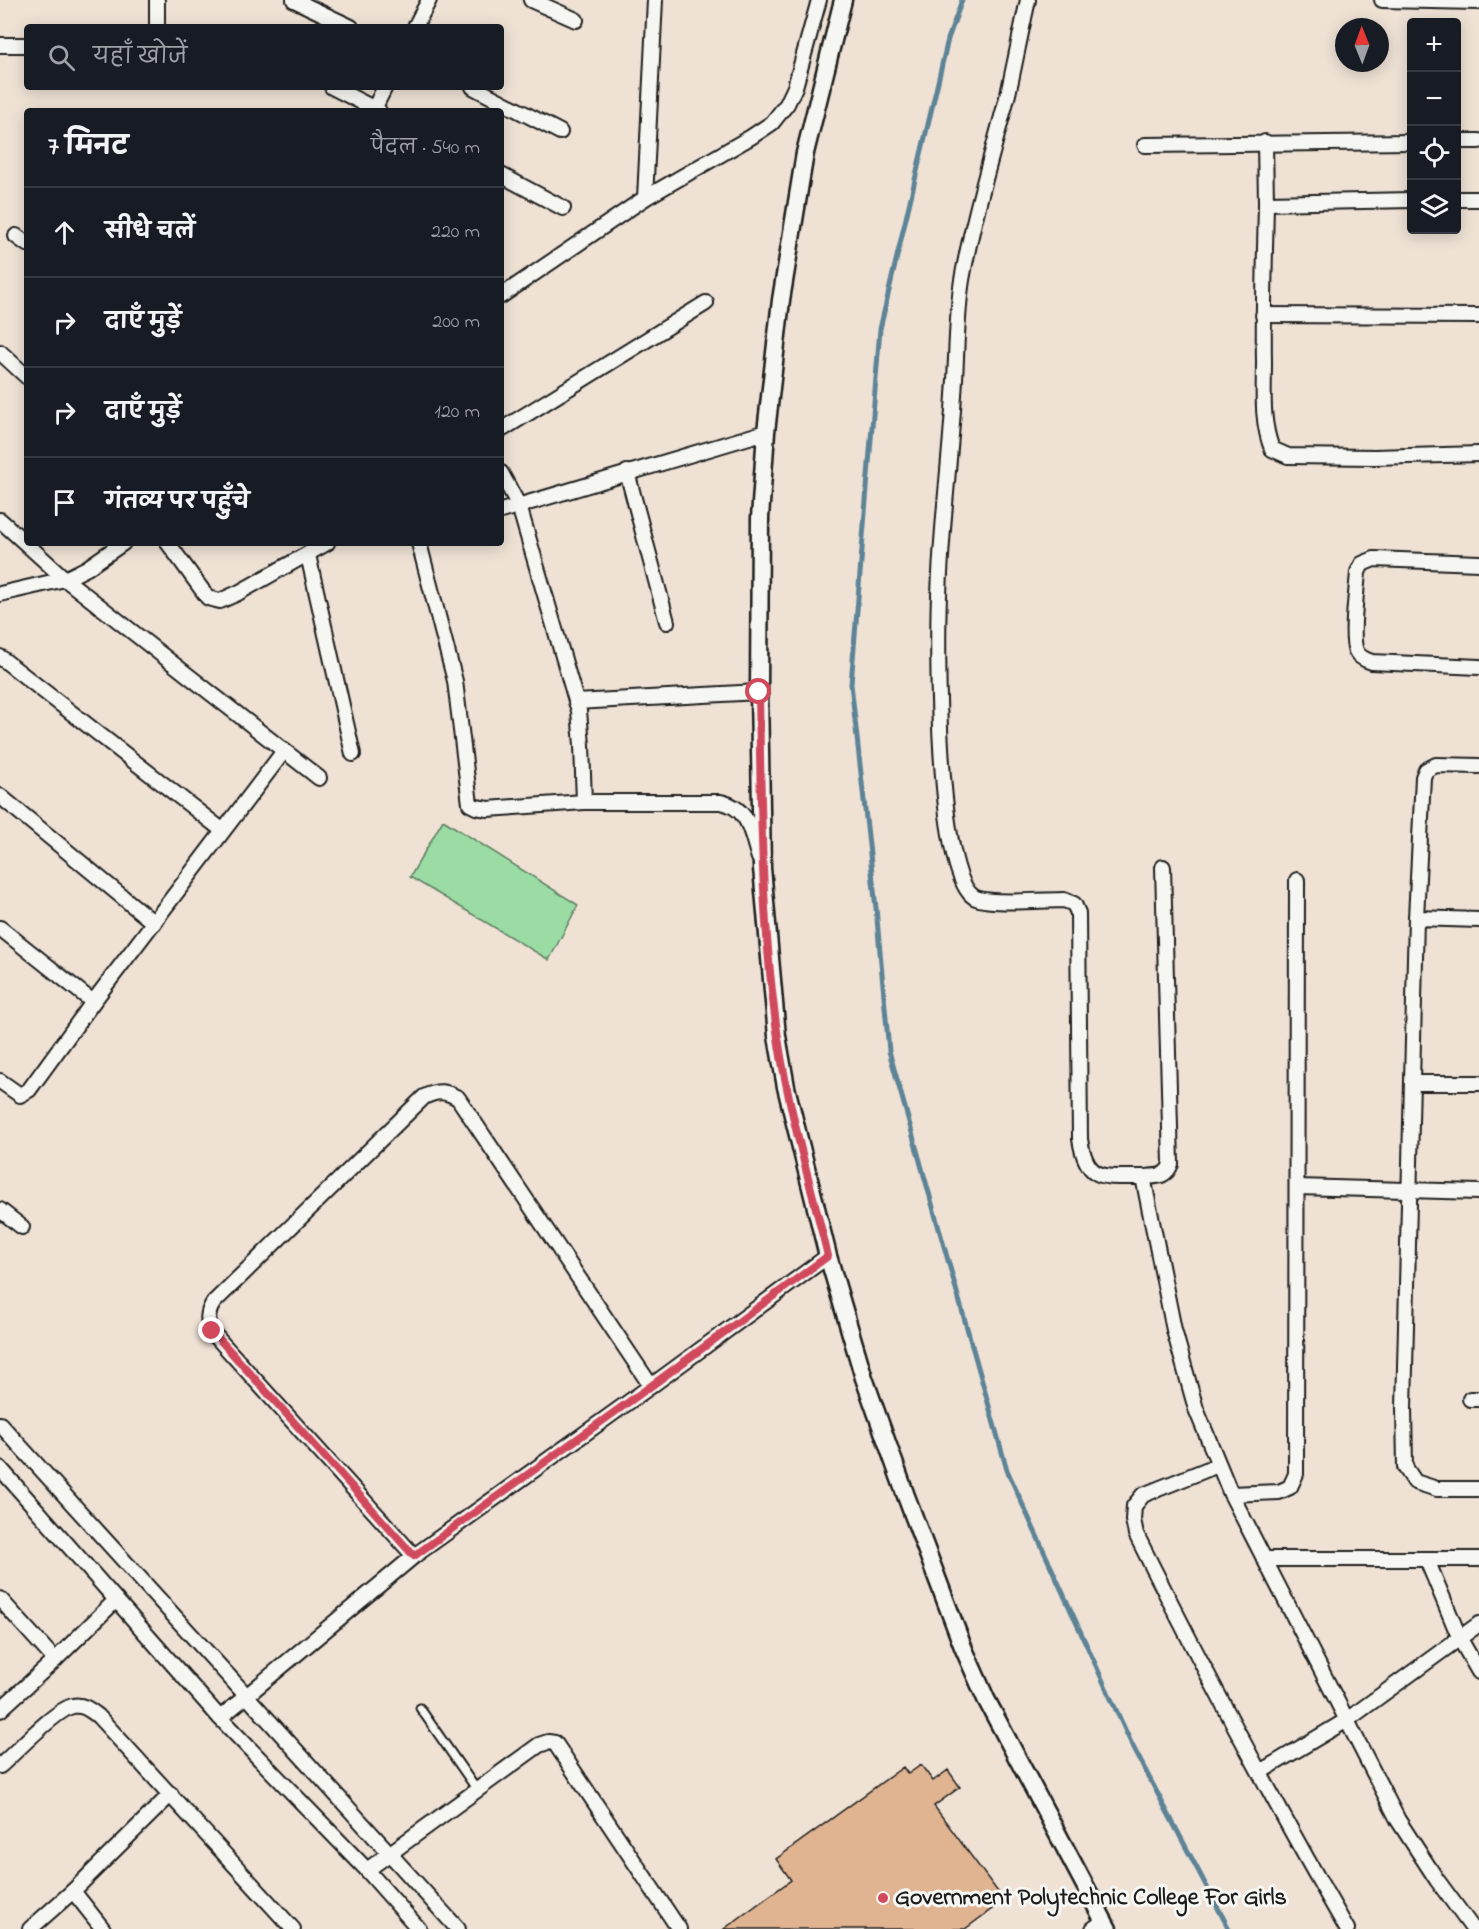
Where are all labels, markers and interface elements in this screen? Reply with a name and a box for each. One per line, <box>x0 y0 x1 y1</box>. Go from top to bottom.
north arrow <box>1335 18 1389 72</box>
map controls <box>1407 18 1461 234</box>
button: + <box>1407 18 1461 72</box>
search box <box>24 24 504 90</box>
icon: search <box>45 41 78 74</box>
text: यहाँ खोजें <box>93 42 187 74</box>
button: − <box>1407 72 1461 126</box>
button: locate <box>1407 126 1461 180</box>
text: 7 मिनट <box>48 129 128 167</box>
text: पैदल · 540 m <box>371 134 480 163</box>
button: layers <box>1407 180 1461 234</box>
icon: ahead <box>48 216 81 249</box>
text: सीधे चलें <box>105 217 195 249</box>
text: 220 m <box>431 218 480 247</box>
icon: right <box>48 306 81 339</box>
text: दाएँ मुड़ें <box>105 307 181 339</box>
text: 200 m <box>432 308 480 337</box>
icon: right <box>48 396 81 429</box>
text: दाएँ मुड़ें <box>105 397 181 429</box>
text: 120 m <box>435 398 480 427</box>
icon: arrive <box>48 486 81 519</box>
text: गंतव्य पर पहुँचे <box>105 487 250 519</box>
route start <box>745 678 771 704</box>
route end <box>198 1317 224 1343</box>
place label: Government Polytechnic College For Girls <box>895 1881 1287 1917</box>
marker: Government Polytechnic College For Girls <box>876 1891 890 1905</box>

